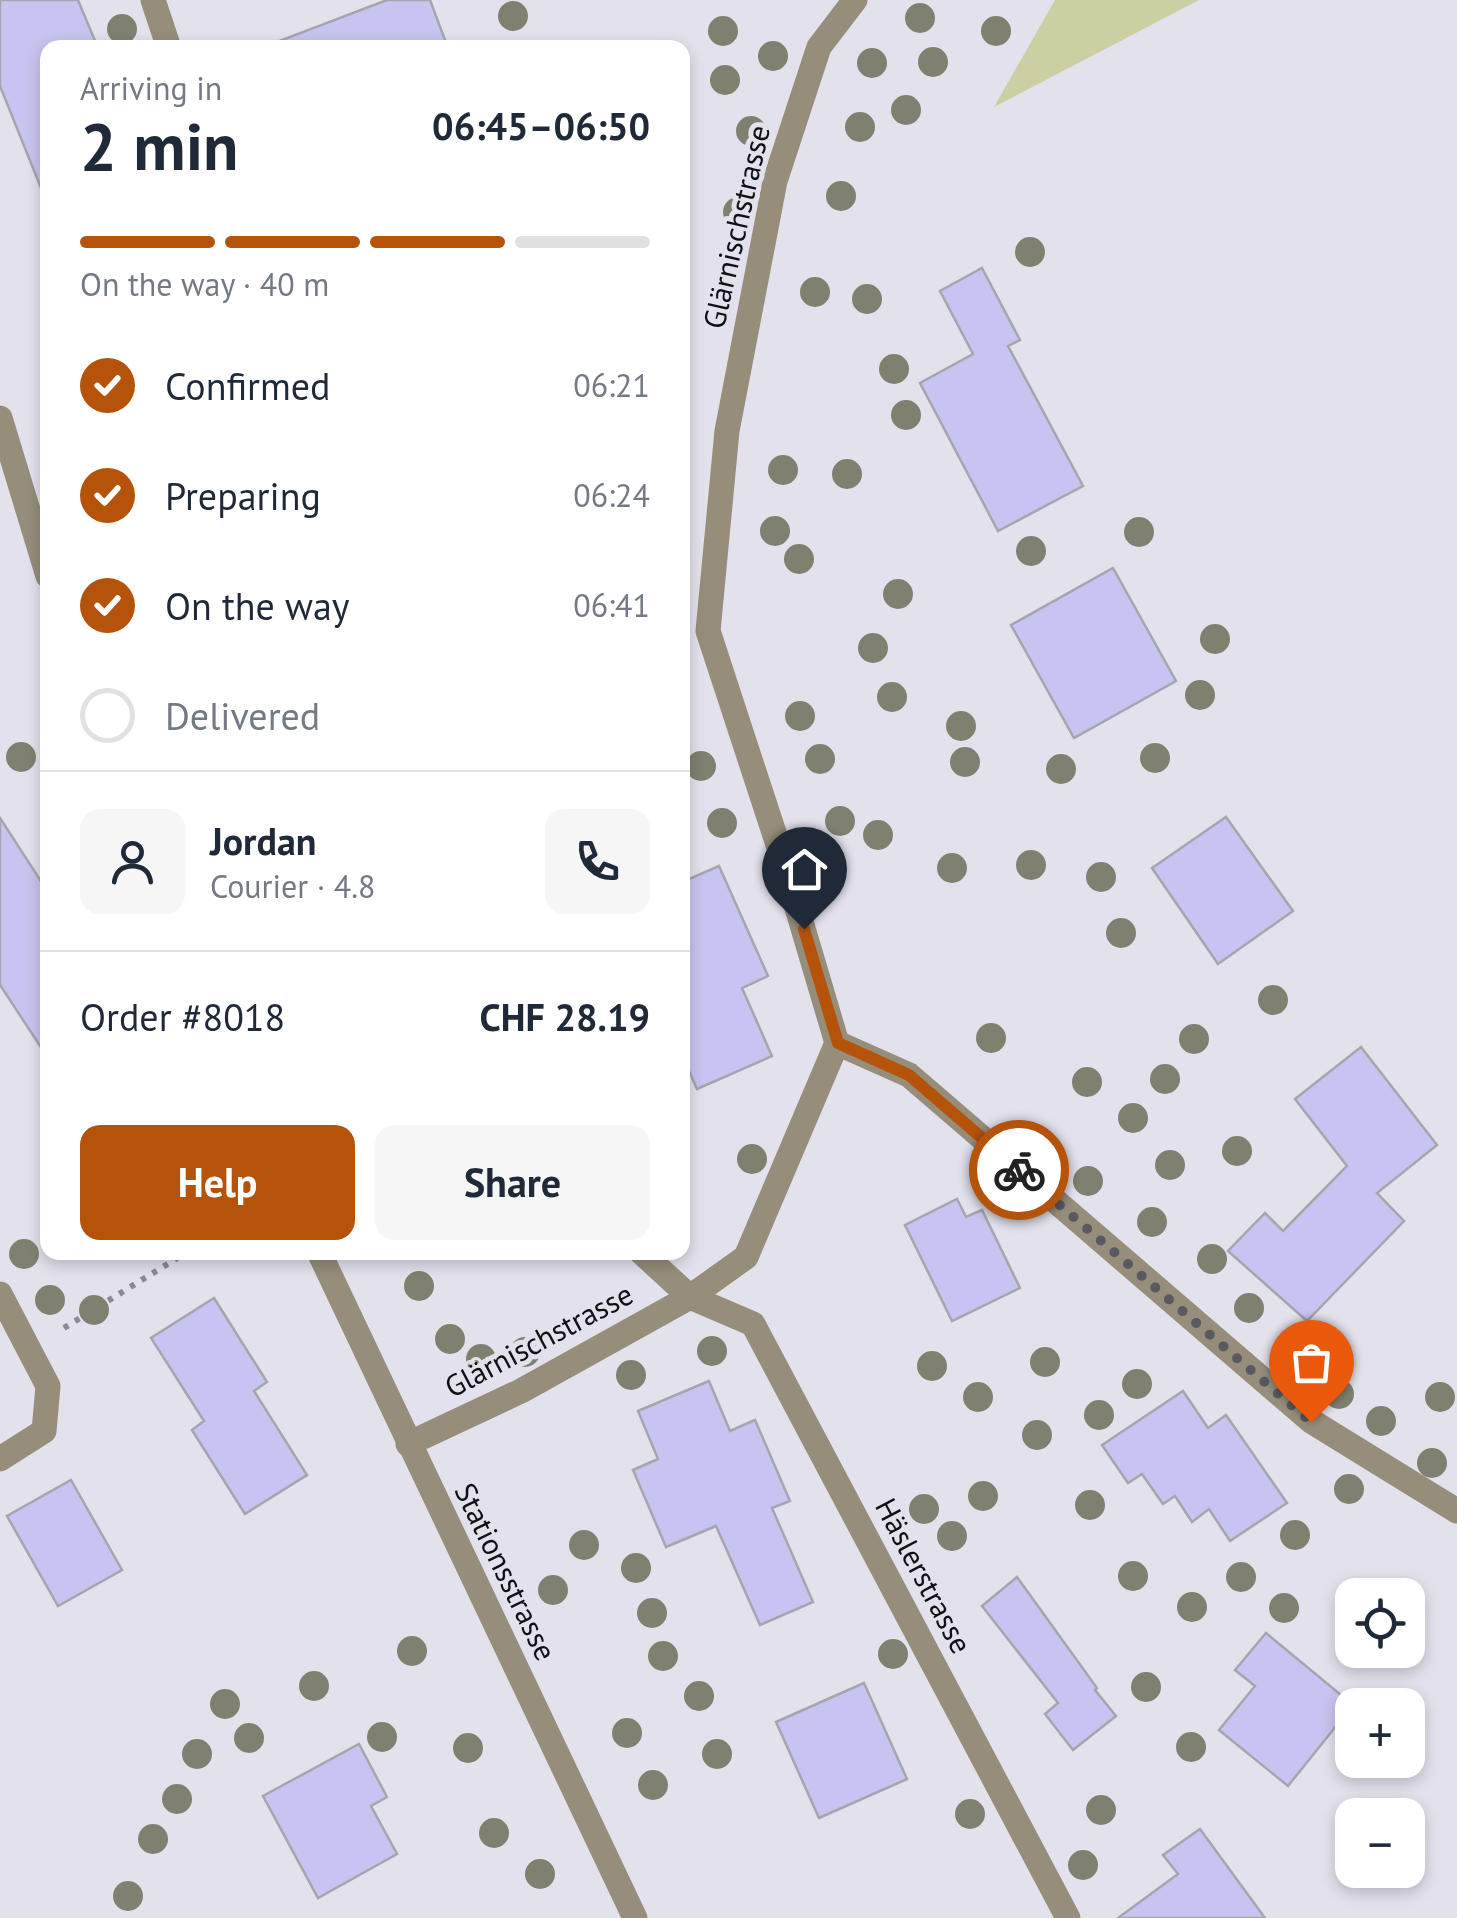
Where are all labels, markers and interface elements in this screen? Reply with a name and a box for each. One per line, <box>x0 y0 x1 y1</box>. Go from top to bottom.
text: Arriving in <box>80 67 222 109</box>
text: 06:45–06:50 <box>432 101 650 150</box>
text: 2 min <box>80 104 239 188</box>
street label: Glärnischstrasse <box>693 121 778 332</box>
text: On the way · 40 m <box>80 263 329 305</box>
icon: check <box>80 358 135 413</box>
text: Confirmed <box>165 361 331 410</box>
text: 06:21 <box>573 364 650 406</box>
icon: check <box>80 468 135 523</box>
text: Preparing <box>165 471 321 520</box>
text: 06:24 <box>573 474 650 516</box>
icon: check <box>80 578 135 633</box>
text: On the way <box>165 581 350 630</box>
text: 06:41 <box>573 584 650 626</box>
text: Delivered <box>165 691 320 740</box>
button: person <box>80 809 185 914</box>
button: phone <box>545 809 650 914</box>
text: Jordan <box>210 816 316 865</box>
pin <box>762 827 847 930</box>
icon: home <box>777 842 832 897</box>
text: Courier · 4.8 <box>210 865 376 907</box>
text: Order #8018 <box>80 992 285 1041</box>
text: CHF 28.19 <box>480 992 650 1041</box>
courier <box>969 1120 1069 1220</box>
button: Help <box>80 1125 355 1240</box>
button: Share <box>375 1125 650 1240</box>
icon: bike <box>992 1143 1047 1198</box>
street label: Glärnischstrasse <box>437 1274 639 1406</box>
pin <box>1269 1320 1354 1423</box>
icon: bag <box>1284 1335 1339 1390</box>
street label: Stationsstrasse <box>447 1476 566 1666</box>
street label: Häslerstrasse <box>867 1491 982 1660</box>
map controls <box>1335 1578 1425 1888</box>
button: locate <box>1335 1578 1425 1668</box>
button: + <box>1335 1688 1425 1778</box>
button: − <box>1335 1798 1425 1888</box>

